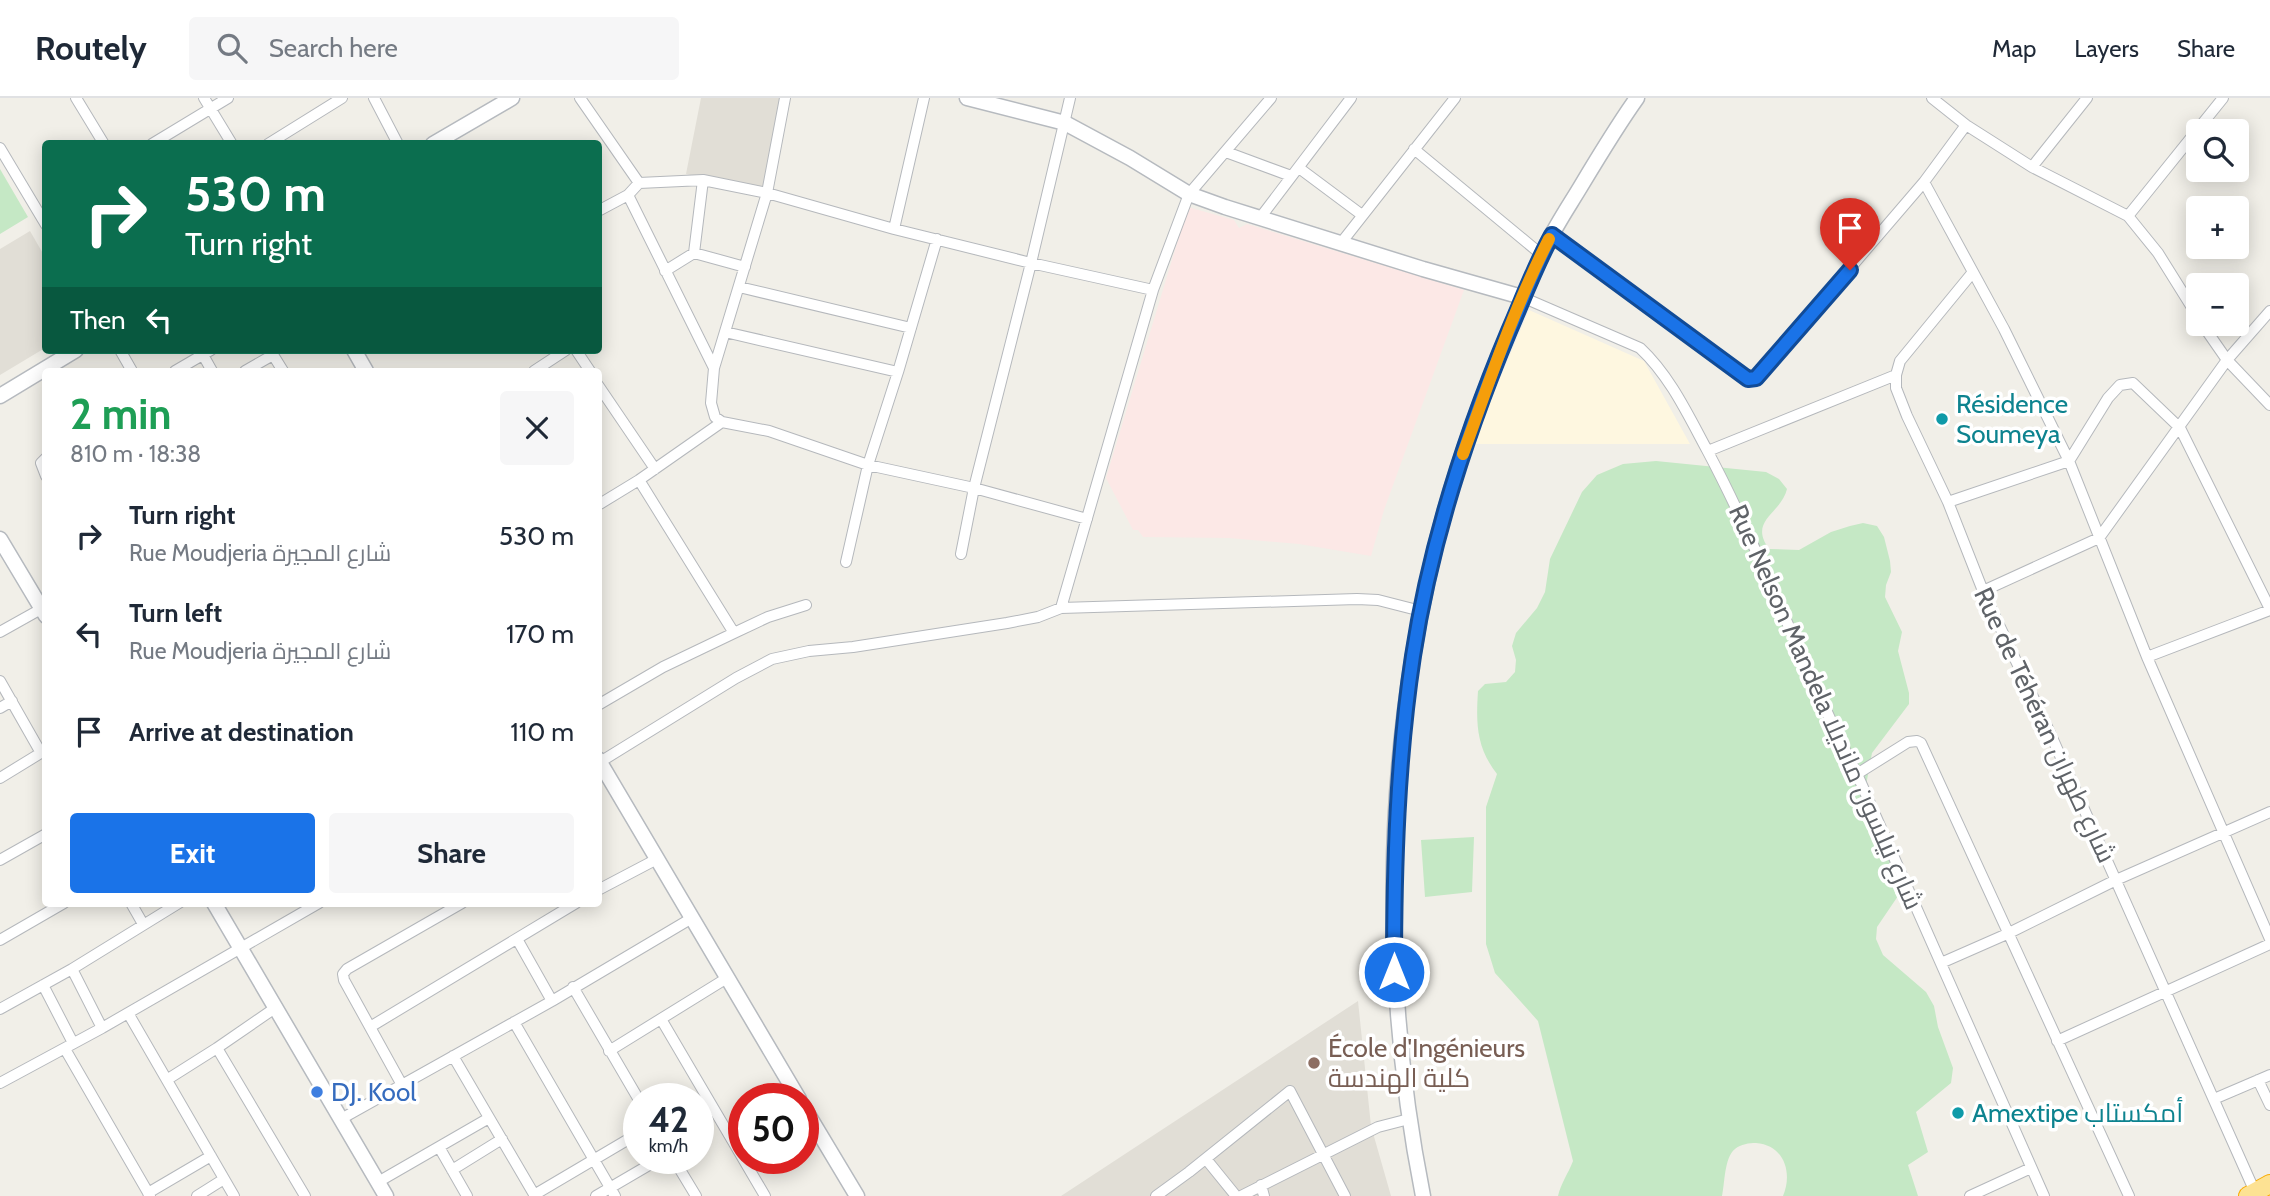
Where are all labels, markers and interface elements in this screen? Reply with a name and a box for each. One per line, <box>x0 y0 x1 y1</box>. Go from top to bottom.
search box <box>189 17 679 80</box>
text: Routely <box>35 28 147 68</box>
icon: search <box>213 29 251 67</box>
text: Search here <box>269 32 398 64</box>
text: Map <box>1992 34 2036 63</box>
text: Layers <box>2074 34 2139 63</box>
text: Share <box>2177 34 2235 63</box>
map controls <box>2186 119 2249 336</box>
button: search <box>2186 119 2249 182</box>
text: 530 m <box>185 164 326 223</box>
icon: right <box>70 168 161 259</box>
button: + <box>2186 196 2249 259</box>
pin <box>1820 198 1880 270</box>
icon: arrive <box>1831 209 1869 247</box>
text: Turn right <box>185 224 312 263</box>
button: − <box>2186 273 2249 336</box>
icon: left <box>140 301 178 339</box>
text: Then <box>70 304 126 336</box>
text: 2 min <box>70 388 171 440</box>
place label: Résidence Soumeya <box>1956 388 2068 450</box>
button: close <box>500 391 574 465</box>
marker: Résidence Soumeya <box>1934 411 1950 427</box>
text: 810 m · 18:38 <box>70 440 201 468</box>
text: Turn right <box>129 499 235 531</box>
street label: Rue Nelson Mandela شارع نيلسون مانديلا <box>1721 499 1930 915</box>
icon: right <box>70 517 108 555</box>
text: 530 m <box>499 520 574 552</box>
text: Rue Moudjeria شارع المجيرة <box>129 539 391 567</box>
street label: Rue de Téhéran شارع طهران <box>1966 582 2123 868</box>
text: Turn left <box>129 597 222 629</box>
icon: left <box>70 615 108 653</box>
text: 170 m <box>506 618 574 650</box>
text: Rue Moudjeria شارع المجيرة <box>129 637 391 665</box>
icon: arrive <box>70 713 108 751</box>
text: Arrive at destination <box>129 716 354 748</box>
text: 110 m <box>510 716 574 748</box>
button: Exit <box>70 813 315 893</box>
button: Share <box>329 813 574 893</box>
position arrow <box>1357 935 1431 1009</box>
place label: École d'Ingénieurs كلية الهندسة <box>1328 1032 1525 1094</box>
marker: École d'Ingénieurs كلية الهندسة <box>1306 1055 1322 1071</box>
place label: DJ. Kool <box>331 1076 416 1108</box>
speed limit sign: 50 <box>728 1083 819 1174</box>
marker: DJ. Kool <box>309 1084 325 1100</box>
place label: Amextipe أمكستاب <box>1972 1096 2183 1129</box>
text: 42 <box>648 1098 689 1141</box>
marker: Amextipe أمكستاب <box>1950 1105 1966 1121</box>
text: km/h <box>649 1135 688 1157</box>

